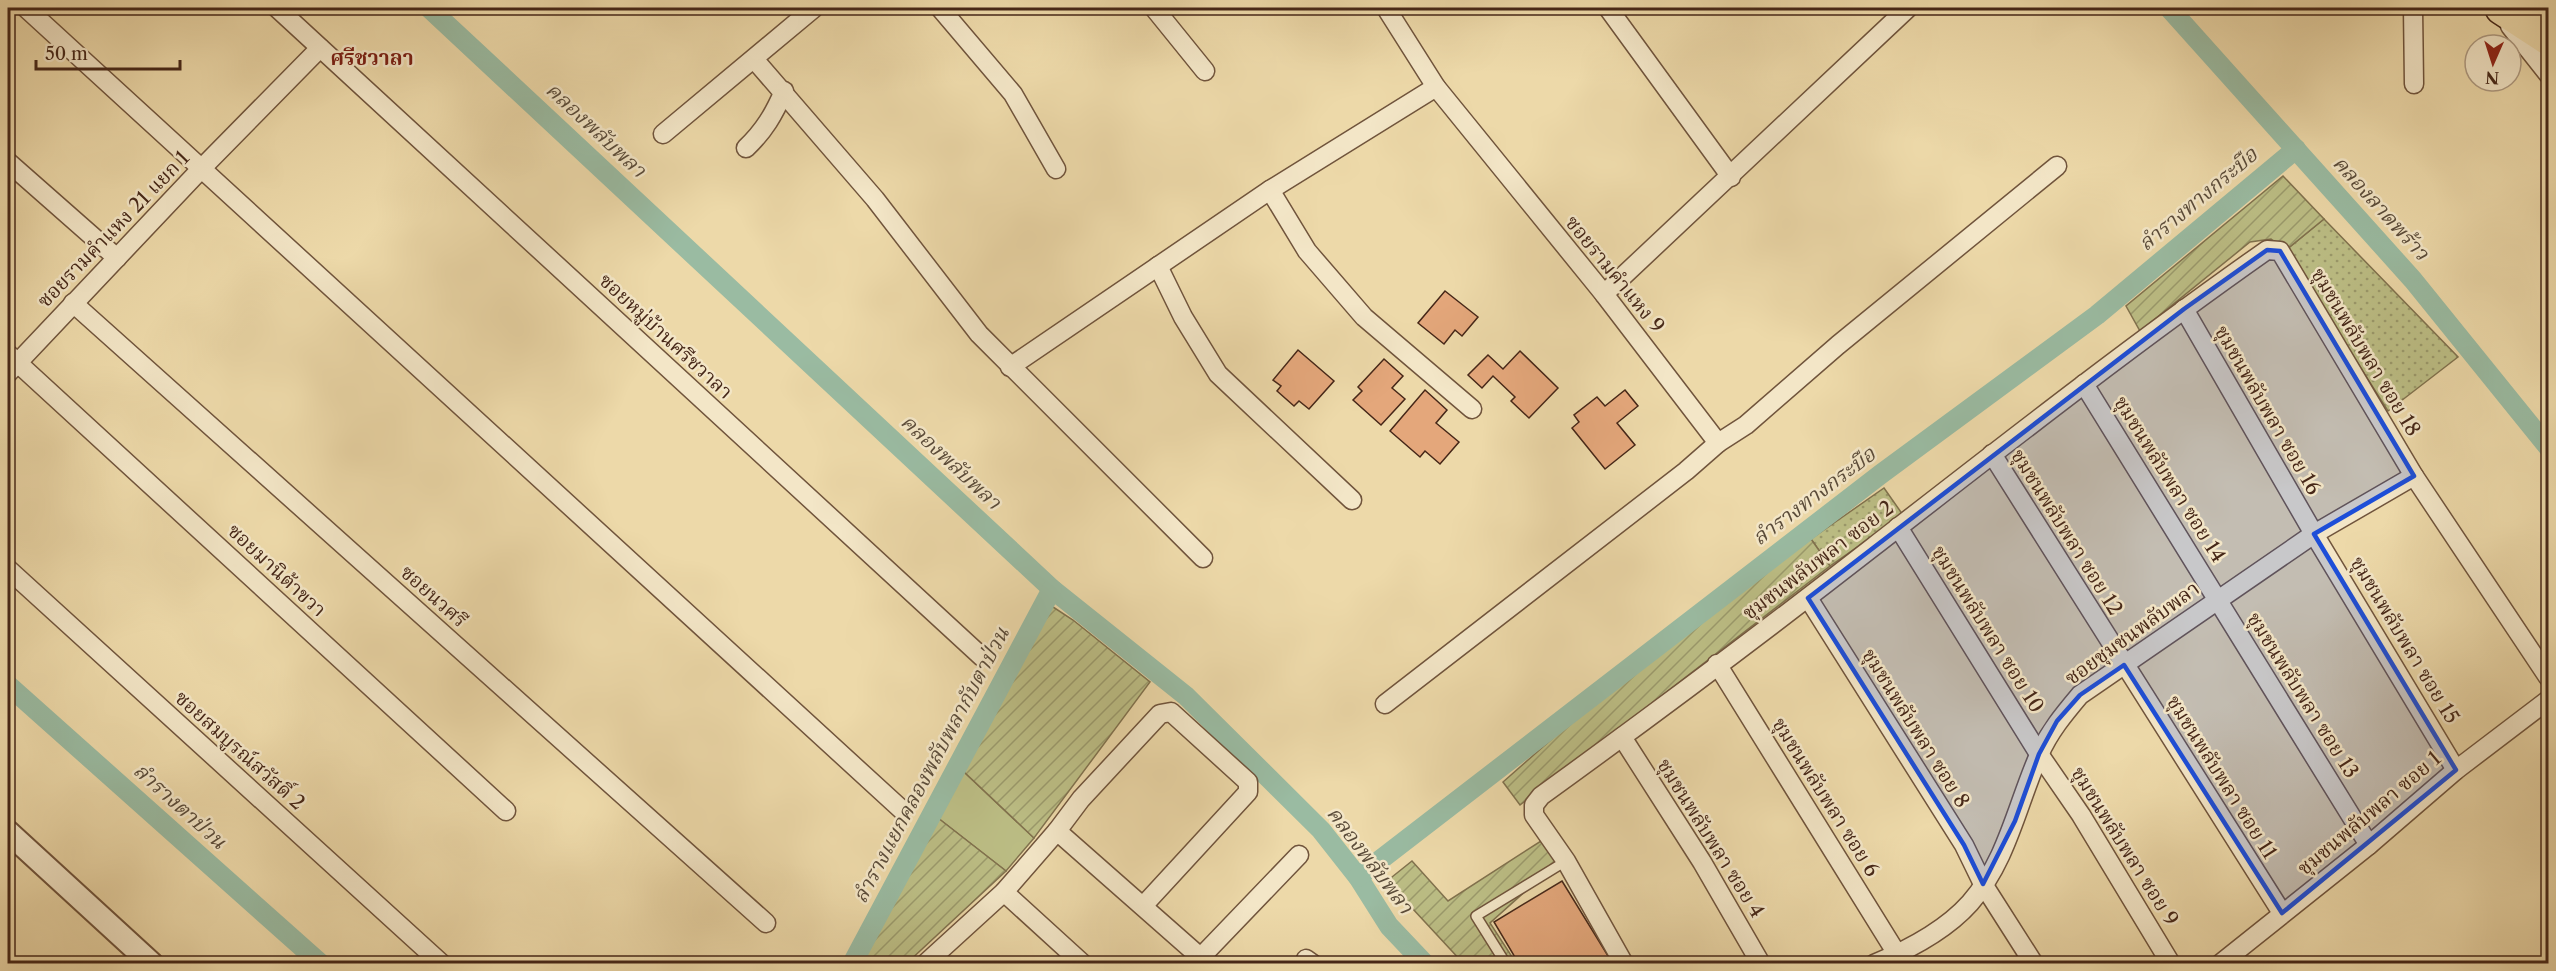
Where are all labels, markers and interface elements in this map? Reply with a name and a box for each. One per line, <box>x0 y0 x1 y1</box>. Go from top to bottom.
scale bar <box>36 33 180 71</box>
north arrow <box>2463 33 2523 93</box>
text: 50 m <box>45 43 88 65</box>
district label: ศรีชวาลา <box>330 45 414 70</box>
text: N <box>2485 68 2500 88</box>
water label: คลองพลับพลา <box>541 77 652 183</box>
water label: ลำรางทางกระบือ <box>2133 141 2263 256</box>
street label: ซอยรามคำแหง 21 แยก 1 <box>32 145 194 312</box>
water label: คลองลาดพร้าว <box>2328 150 2435 266</box>
street label: ซอยรามคำแหง 9 <box>1560 211 1670 337</box>
street label: ชุมชนพลับพลา ซอย 18 <box>2306 264 2426 441</box>
street label: ซอยหมู่บ้านศรีชวาลา <box>594 268 738 405</box>
street label: ชุมชนพลับพลา ซอย 16 <box>2209 321 2326 499</box>
street label: ชุมชนพลับพลา ซอย 14 <box>2108 392 2231 567</box>
water label: คลองพลับพลา <box>896 409 1007 515</box>
water label: ลำรางทางกระบือ <box>1747 441 1881 550</box>
street label: ชุมชนพลับพลา ซอย 12 <box>2005 445 2128 620</box>
street label: ชุมชนพลับพลา ซอย 2 <box>1738 495 1899 625</box>
street label: ซอยมานิต้าขวา <box>223 518 331 622</box>
street label: ชุมชนพลับพลา ซอย 10 <box>1926 541 2049 717</box>
street label: ชุมชนพลับพลา ซอย 15 <box>2345 552 2464 728</box>
street label: ซอยนวศรี <box>396 560 472 632</box>
street label: ซอยชุมชนพลับพลา <box>2060 576 2205 691</box>
street label: ชุมชนพลับพลา ซอย 13 <box>2242 608 2364 783</box>
water label: ลำรางแยกคลองพลับพลากับตาป่วน <box>847 623 1014 907</box>
street label: ชุมชนพลับพลา ซอย 8 <box>1857 644 1975 812</box>
street label: ซอยสมบูรณ์สวัสดิ์ 2 <box>169 683 312 815</box>
street label: ชุมชนพลับพลา ซอย 11 <box>2161 691 2282 864</box>
street label: ชุมชนพลับพลา ซอย 6 <box>1767 713 1885 881</box>
street label: ชุมชนพลับพลา ซอย 1 <box>2293 746 2447 881</box>
street label: ชุมชนพลับพลา ซอย 4 <box>1652 754 1770 922</box>
water label: ลำรางตาป่วน <box>129 758 232 854</box>
street label: ชุมชนพลับพลา ซอย 9 <box>2066 762 2184 930</box>
water label: คลองพลับพลา <box>1322 801 1419 919</box>

